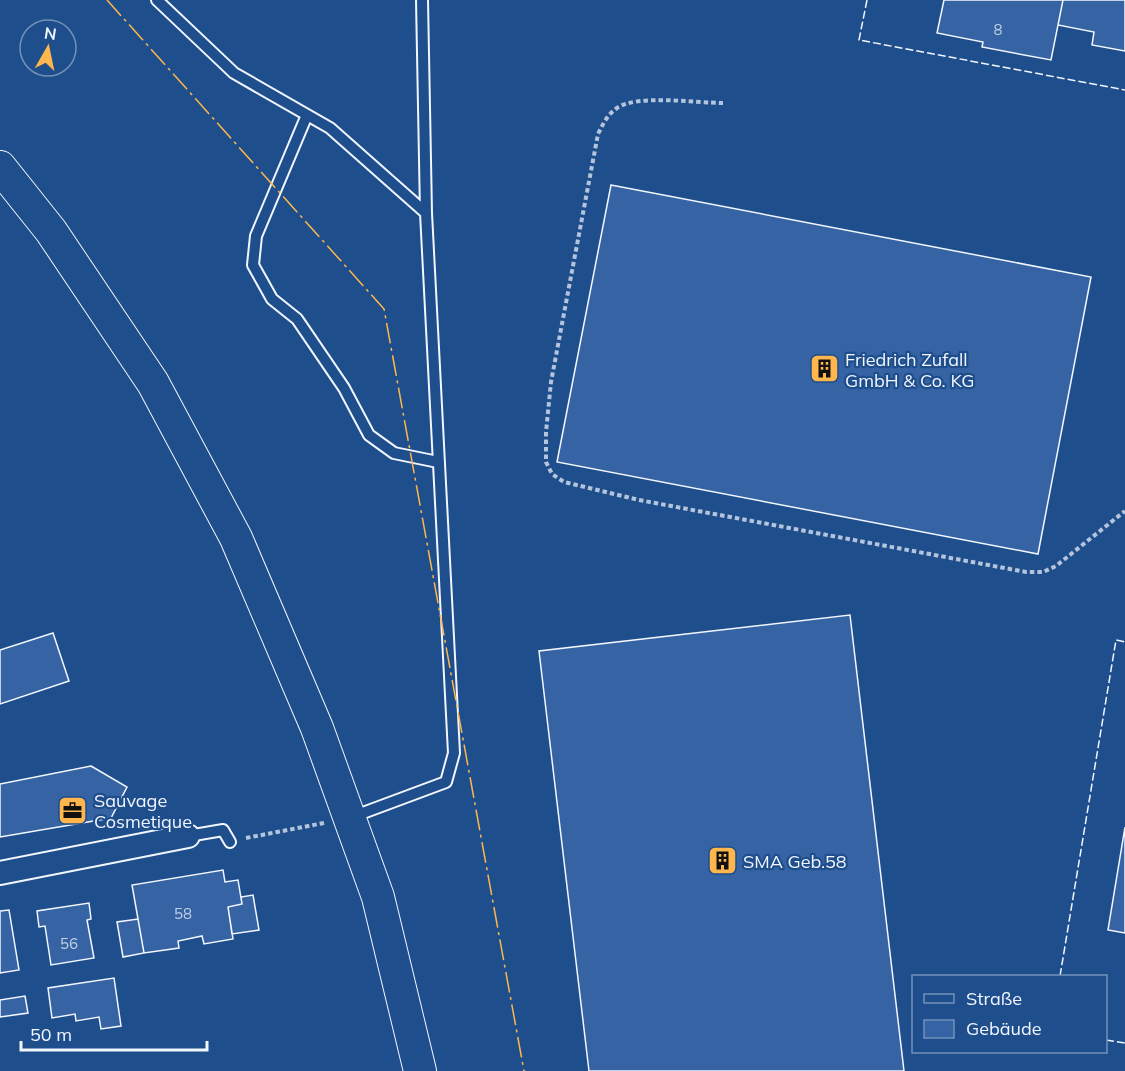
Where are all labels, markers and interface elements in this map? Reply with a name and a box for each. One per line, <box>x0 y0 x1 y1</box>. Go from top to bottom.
north arrow <box>18 18 78 78</box>
house number: 8 <box>993 20 1003 39</box>
text: N <box>43 22 58 44</box>
place label: Friedrich Zufall GmbH & Co. KG <box>845 348 974 392</box>
building icon: Friedrich Zufall GmbH & Co. KG <box>808 353 840 385</box>
place label: Sauvage Cosmetique <box>94 789 192 833</box>
office icon: Sauvage Cosmetique <box>57 794 89 826</box>
building icon: SMA Geb.58 <box>706 845 738 877</box>
place label: SMA Geb.58 <box>743 850 847 873</box>
house number: 58 <box>174 904 192 923</box>
house number: 56 <box>60 934 78 953</box>
legend <box>912 975 1107 1053</box>
text: Straße <box>966 987 1022 1010</box>
scale bar <box>21 1014 207 1052</box>
text: Gebäude <box>966 1017 1042 1040</box>
text: 50 m <box>30 1023 72 1046</box>

